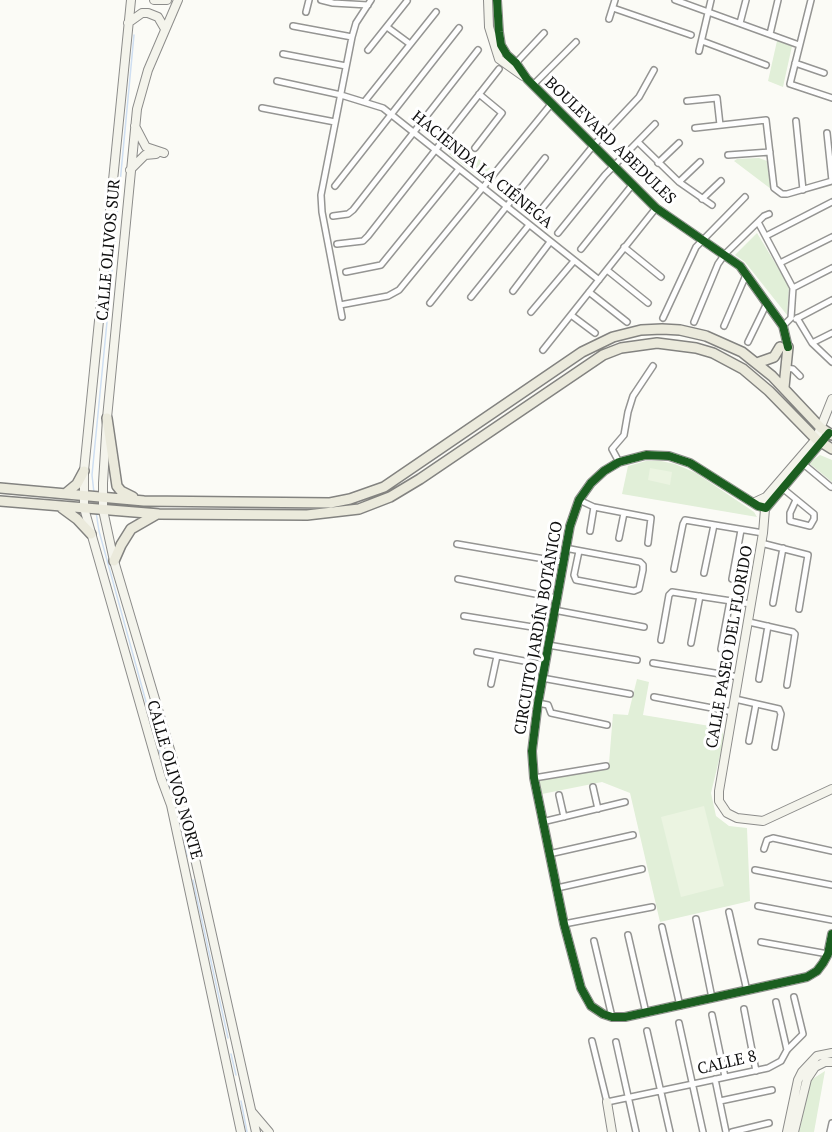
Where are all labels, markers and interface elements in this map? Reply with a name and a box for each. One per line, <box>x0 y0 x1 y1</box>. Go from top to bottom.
street label: BOULEVARD ABEDULES <box>540 73 680 209</box>
street label: HACIENDA LA CIÉNEGA <box>408 107 556 233</box>
street label: CALLE OLIVOS SUR <box>93 178 125 322</box>
street label: CIRCUITO JARDÍN BOTÁNICO <box>511 520 567 736</box>
street label: CALLE PASEO DEL FLORIDO <box>703 544 757 750</box>
street label: CALLE OLIVOS NORTE <box>142 698 206 862</box>
street label: CALLE 8 <box>696 1047 758 1079</box>

